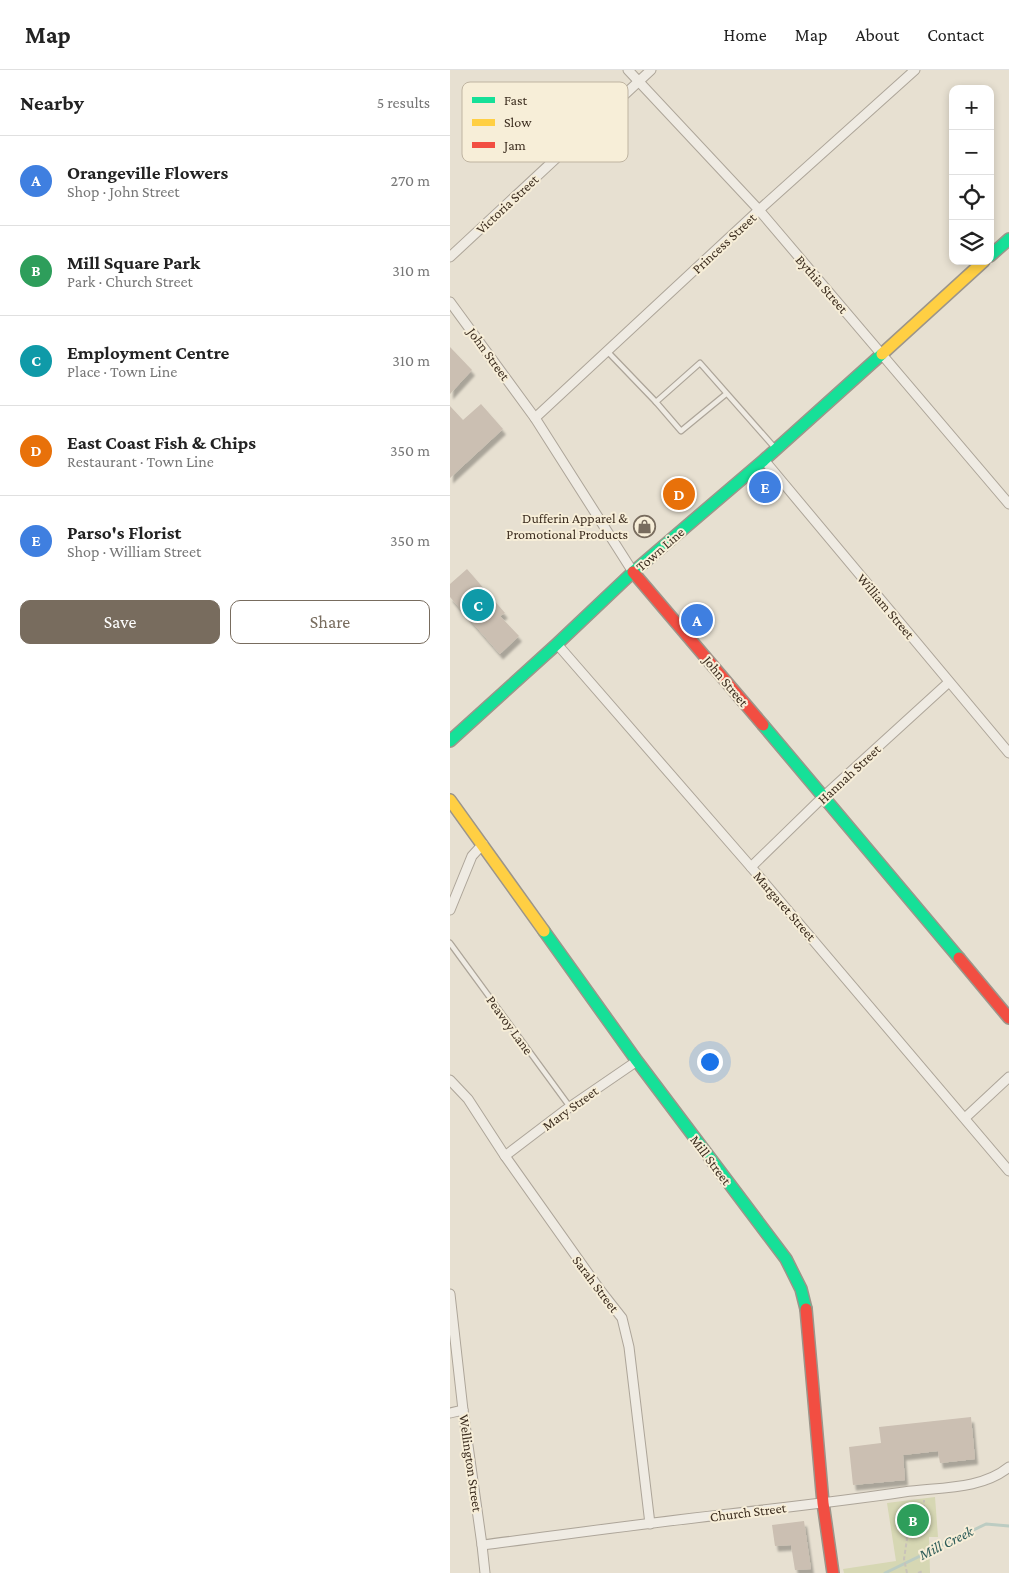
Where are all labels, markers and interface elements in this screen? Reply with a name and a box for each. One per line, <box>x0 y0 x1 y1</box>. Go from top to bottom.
text: Map <box>25 21 71 48</box>
text: Home <box>724 25 767 45</box>
text: Map <box>795 25 827 45</box>
text: About <box>855 25 899 45</box>
text: Contact <box>927 25 984 45</box>
legend <box>462 82 628 162</box>
map controls <box>949 85 994 265</box>
button: + <box>949 85 994 130</box>
text: Nearby <box>20 91 84 115</box>
text: Fast <box>504 92 528 108</box>
text: 5 results <box>377 94 430 111</box>
text: Slow <box>504 114 532 130</box>
button: − <box>949 130 994 175</box>
text: Jam <box>502 137 526 153</box>
text: Orangeville Flowers <box>67 162 228 183</box>
street label: Victoria Street <box>473 171 542 237</box>
text: A <box>31 172 41 189</box>
text: 270 m <box>391 172 430 189</box>
button: locate <box>949 175 994 220</box>
text: Shop · John Street <box>67 183 180 200</box>
street label: Princess Street <box>689 209 760 277</box>
button: layers <box>949 220 994 265</box>
text: Mill Square Park <box>67 252 200 273</box>
street label: Bythia Street <box>792 252 852 317</box>
text: B <box>31 262 41 279</box>
text: 310 m <box>392 262 430 279</box>
text: Park · Church Street <box>67 273 193 290</box>
street label: John Street <box>463 323 514 384</box>
text: Employment Centre <box>67 342 229 363</box>
text: C <box>31 352 41 369</box>
text: 310 m <box>392 352 430 369</box>
text: Place · Town Line <box>67 363 177 380</box>
text: East Coast Fish & Chips <box>67 432 256 453</box>
text: D <box>30 442 42 459</box>
text: 350 m <box>390 442 430 459</box>
text: Restaurant · Town Line <box>67 453 214 470</box>
pin: E <box>749 468 781 506</box>
pin: D <box>663 475 695 513</box>
place label: Dufferin Apparel & Promotional Products <box>506 510 628 542</box>
shop icon: Dufferin Apparel & Promotional Products <box>632 514 656 538</box>
text: Parso's Florist <box>67 522 181 543</box>
street label: Town Line <box>633 524 687 574</box>
text: E <box>31 532 41 549</box>
text: 350 m <box>390 532 430 549</box>
text: Shop · William Street <box>67 543 201 560</box>
street label: William Street <box>854 570 918 642</box>
pin: C <box>462 586 494 624</box>
button: Save <box>20 600 220 644</box>
button: Share <box>230 600 430 644</box>
pin: A <box>681 601 713 639</box>
street label: John Street <box>699 651 752 710</box>
street label: Hannah Street <box>814 741 884 807</box>
street label: Margaret Street <box>750 868 820 944</box>
street label: Peavoy Lane <box>483 992 537 1058</box>
your location <box>697 1049 723 1075</box>
street label: Mary Street <box>539 1082 601 1134</box>
street label: Mill Street <box>687 1132 735 1188</box>
street label: Sarah Street <box>569 1252 623 1316</box>
street label: Wellington Street <box>456 1413 486 1513</box>
street label: Church Street <box>709 1499 787 1525</box>
pin: B <box>897 1501 929 1539</box>
water label: Mill Creek <box>915 1522 977 1563</box>

